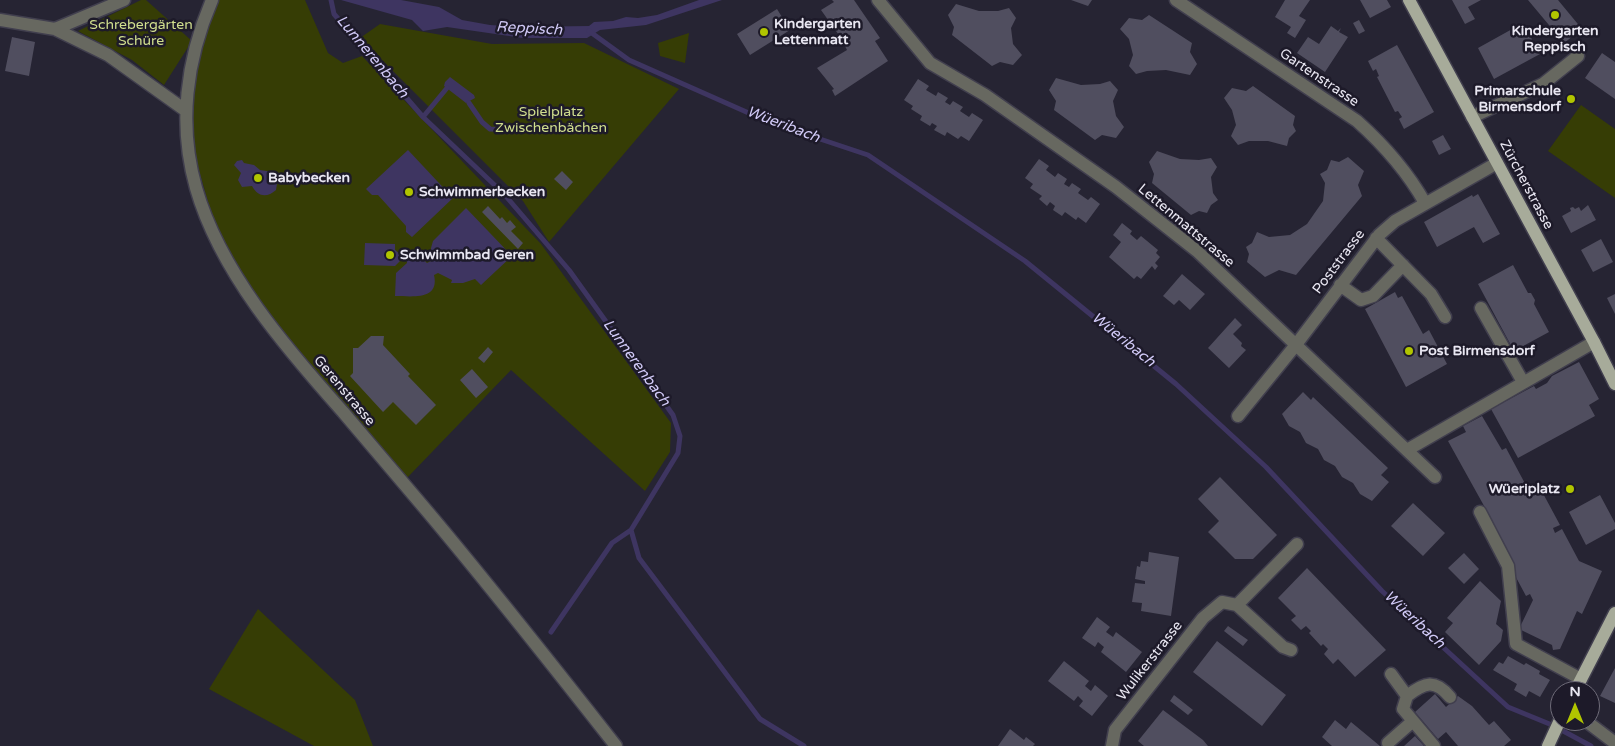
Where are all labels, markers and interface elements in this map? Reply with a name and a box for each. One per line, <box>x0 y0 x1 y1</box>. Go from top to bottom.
marker: Kindergarten Reppisch <box>1549 9 1561 21</box>
water label: Lunnerenbach <box>332 12 412 102</box>
place label: Kindergarten Lettenmatt <box>774 16 861 48</box>
park label: Schrebergärten Schüre <box>89 17 193 49</box>
water label: Reppisch <box>495 18 563 40</box>
place label: Kindergarten Reppisch <box>1511 23 1599 56</box>
marker: Kindergarten Lettenmatt <box>758 26 770 38</box>
street label: Gartenstrasse <box>1276 45 1362 111</box>
place label: Primarschule Birmensdorf <box>1474 83 1561 115</box>
marker: Primarschule Birmensdorf <box>1565 93 1577 105</box>
water label: Wüeribach <box>744 103 822 147</box>
park label: Spielplatz Zwischenbächen <box>495 104 607 136</box>
street label: Zürcherstrasse <box>1495 138 1557 232</box>
place label: Babybecken <box>268 170 350 186</box>
marker: Babybecken <box>252 172 264 184</box>
street label: Lettenmattstrasse <box>1134 181 1238 271</box>
place label: Schwimmerbecken <box>419 184 545 200</box>
marker: Schwimmerbecken <box>403 186 415 198</box>
street label: Poststrasse <box>1309 226 1369 298</box>
place label: Schwimmbad Geren <box>400 247 534 263</box>
marker: Schwimmbad Geren <box>384 249 396 261</box>
water label: Wüeribach <box>1088 309 1158 371</box>
water label: Lunnerenbach <box>599 316 673 410</box>
place label: Post Birmensdorf <box>1419 343 1535 359</box>
marker: Post Birmensdorf <box>1403 345 1415 357</box>
street label: Gerenstrasse <box>310 352 378 430</box>
place label: Wüeriplatz <box>1489 481 1560 497</box>
marker: Wüeriplatz <box>1564 483 1576 495</box>
water label: Wüeribach <box>1380 587 1448 653</box>
street label: Wulikerstrasse <box>1114 618 1186 704</box>
north arrow <box>1550 681 1600 731</box>
text: N <box>1569 683 1581 700</box>

